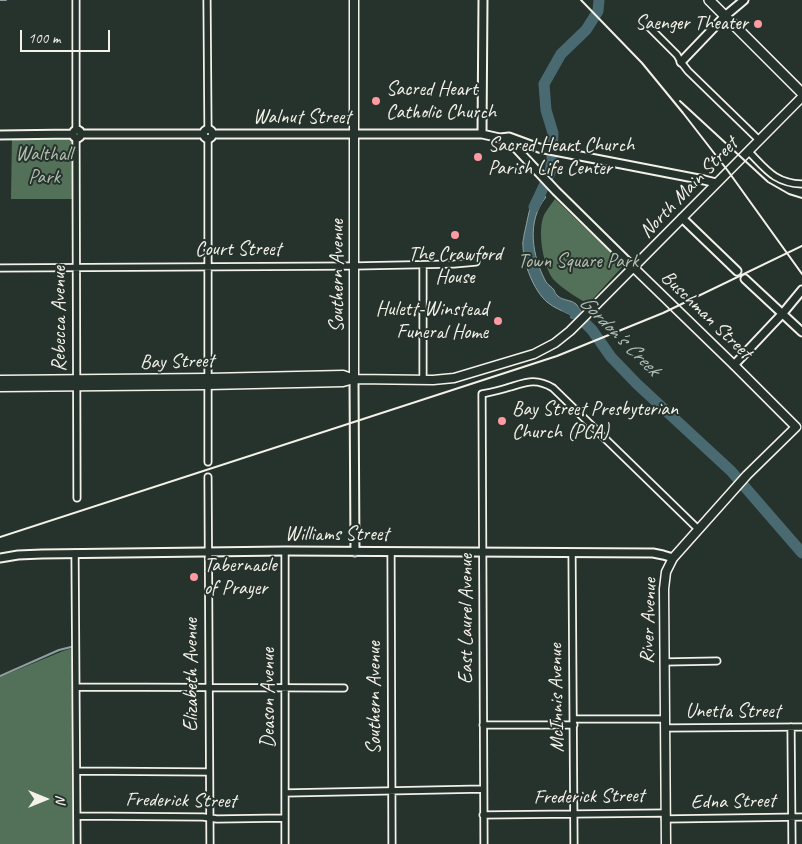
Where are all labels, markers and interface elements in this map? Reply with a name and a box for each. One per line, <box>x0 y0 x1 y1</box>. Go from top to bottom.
place label: Saenger Theater <box>635 12 748 36</box>
marker: Saenger Theater <box>752 18 764 30</box>
scale bar <box>22 20 112 52</box>
text: 100 m <box>28 29 60 48</box>
place label: Sacred Heart Catholic Church <box>386 78 496 125</box>
marker: Sacred Heart Catholic Church <box>370 95 382 107</box>
street label: Walnut Street <box>253 106 351 130</box>
street label: North Main Street <box>635 133 743 243</box>
place label: Sacred Heart Church Parish Life Center <box>488 134 634 181</box>
park label: Walthall Park <box>16 143 72 190</box>
marker: Sacred Heart Church Parish Life Center <box>472 151 484 163</box>
street label: Southern Avenue <box>326 219 350 333</box>
marker: The Crawford House <box>449 229 461 241</box>
street label: Court Street <box>195 238 281 262</box>
place label: The Crawford House <box>408 243 502 290</box>
park label: Town Square Park <box>518 250 638 274</box>
street label: Rebecca Avenue <box>48 266 72 372</box>
street label: Buschman Street <box>655 266 757 364</box>
water label: Gordon's Creek <box>573 290 665 382</box>
place label: Hulett-Winstead Funeral Home <box>376 298 488 345</box>
marker: Hulett-Winstead Funeral Home <box>492 315 504 327</box>
street label: Bay Street <box>140 349 214 375</box>
place label: Bay Street Presbyterian Church (PCA) <box>512 398 678 445</box>
marker: Bay Street Presbyterian Church (PCA) <box>496 415 508 427</box>
street label: Williams Street <box>285 523 389 547</box>
place label: Tabernacle of Prayer <box>204 554 277 601</box>
street label: East Laurel Avenue <box>455 554 479 684</box>
marker: Tabernacle of Prayer <box>188 571 200 583</box>
street label: River Avenue <box>636 578 662 664</box>
street label: Elizabeth Avenue <box>180 618 204 732</box>
street label: Southern Avenue <box>363 641 387 755</box>
street label: McInnis Avenue <box>544 643 570 753</box>
street label: Deason Avenue <box>257 648 281 748</box>
street label: Unetta Street <box>686 700 780 724</box>
north arrow <box>20 774 70 824</box>
street label: Frederick Street <box>533 784 645 810</box>
street label: Frederick Street <box>125 788 237 814</box>
street label: Edna Street <box>691 789 775 815</box>
text: N <box>52 795 69 803</box>

